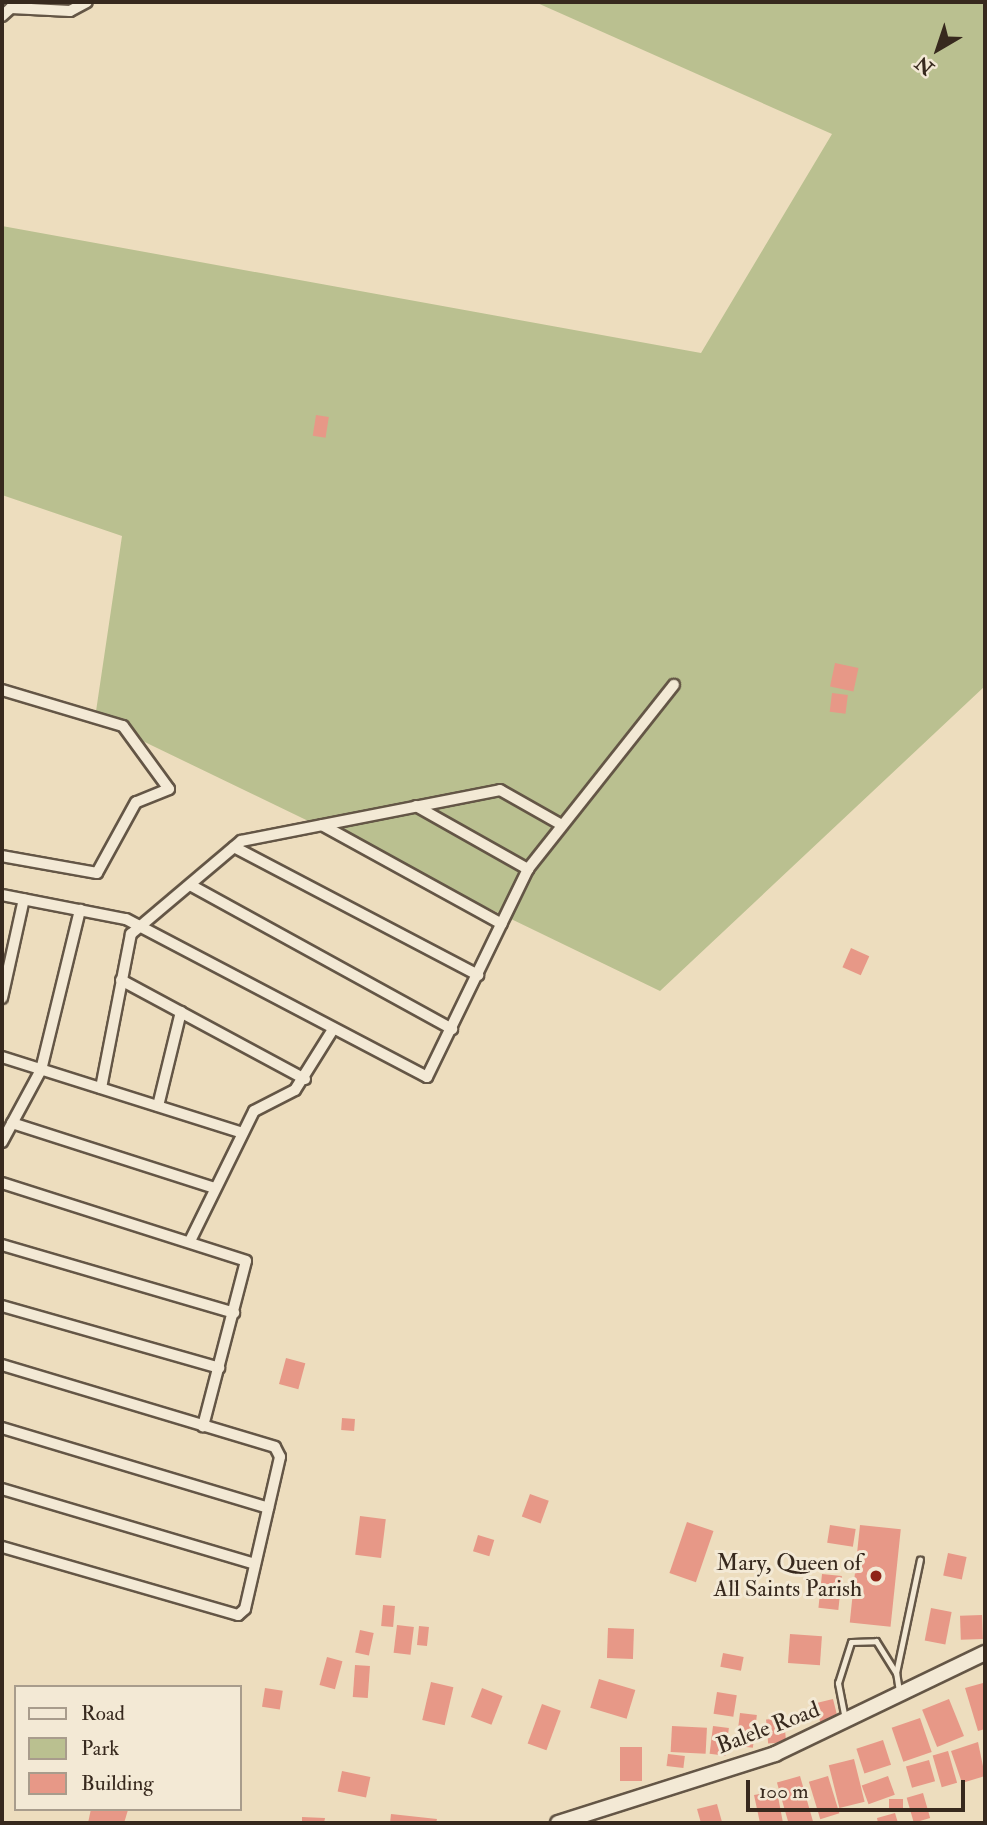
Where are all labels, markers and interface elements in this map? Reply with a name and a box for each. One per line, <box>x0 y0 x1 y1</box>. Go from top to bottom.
north arrow <box>903 14 973 84</box>
text: N <box>911 51 939 80</box>
place label: Mary, Queen of All Saints Parish <box>714 1549 862 1603</box>
marker: Mary, Queen of All Saints Parish <box>868 1568 884 1584</box>
legend <box>14 1685 242 1811</box>
street label: Balele Road <box>713 1696 823 1760</box>
text: Road <box>81 1700 125 1727</box>
text: Park <box>81 1735 119 1762</box>
scale bar <box>749 1766 968 1810</box>
text: Building <box>81 1770 154 1797</box>
text: 100 m <box>759 1778 809 1805</box>

